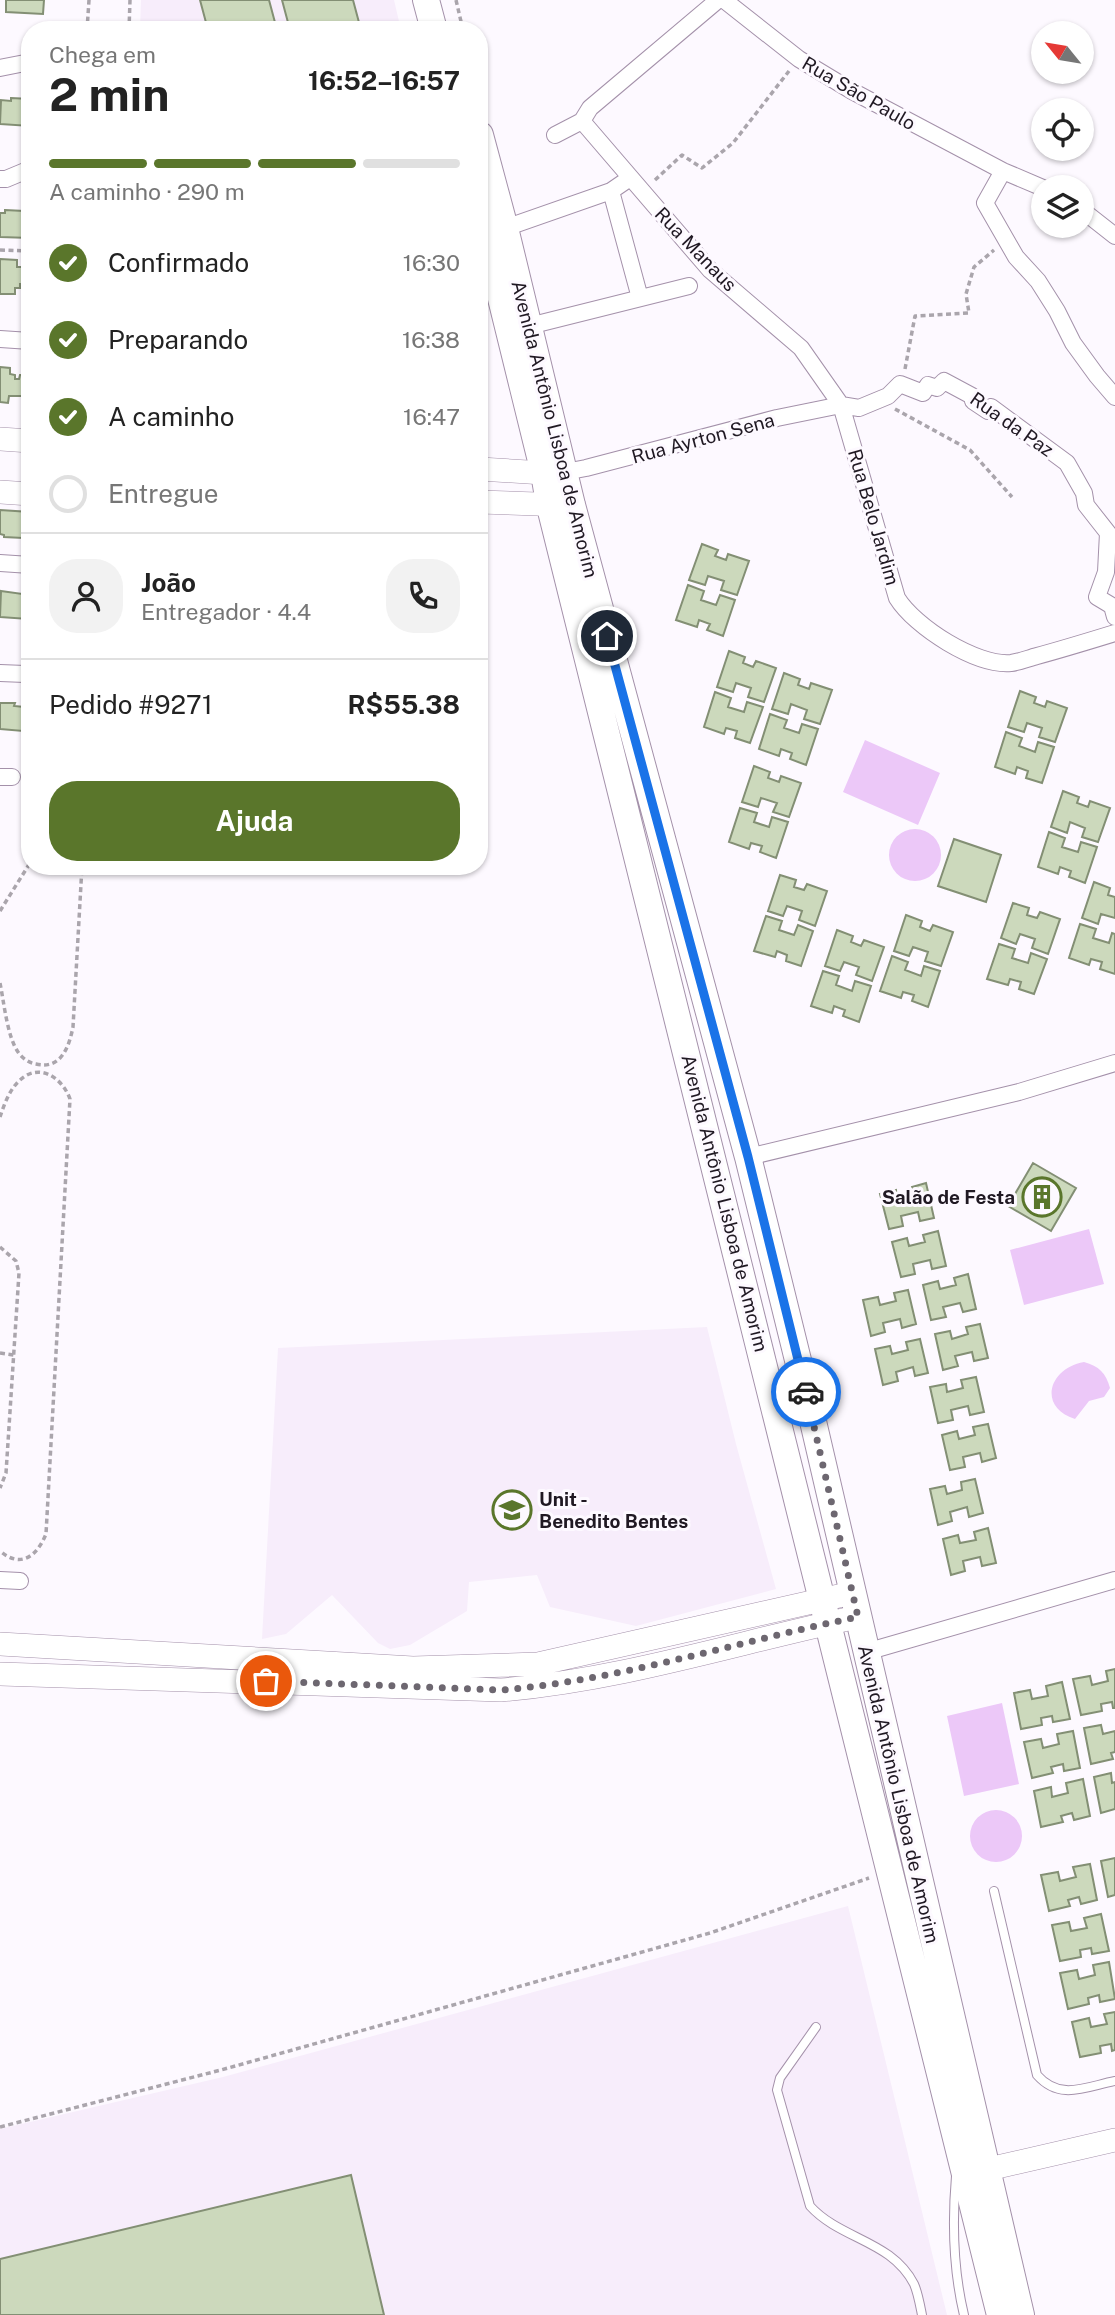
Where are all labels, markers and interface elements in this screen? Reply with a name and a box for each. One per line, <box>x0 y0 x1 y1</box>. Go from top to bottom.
north arrow <box>1031 21 1094 84</box>
map controls <box>1031 21 1094 238</box>
text: Chega em <box>49 41 156 68</box>
street label: Rua São Paulo <box>799 52 919 134</box>
text: 16:52–16:57 <box>308 65 460 96</box>
text: 2 min <box>49 67 169 121</box>
button: locate <box>1031 98 1094 161</box>
button: layers <box>1031 175 1094 238</box>
text: A caminho · 290 m <box>49 178 245 205</box>
street label: Rua Manaus <box>651 202 741 296</box>
icon: check <box>49 244 87 282</box>
text: Confirmado <box>108 247 249 278</box>
text: 16:30 <box>403 249 460 276</box>
street label: Avenida Antônio Lisboa de Amorim <box>507 278 603 580</box>
icon: check <box>49 321 87 359</box>
text: Preparando <box>108 324 248 355</box>
text: 16:38 <box>402 326 460 353</box>
street label: Rua da Paz <box>966 387 1058 461</box>
icon: check <box>49 398 87 436</box>
text: A caminho <box>108 401 235 432</box>
text: 16:47 <box>403 403 460 430</box>
street label: Rua Ayrton Sena <box>629 408 777 468</box>
street label: Rua Belo Jardim <box>844 446 904 588</box>
text: Entregue <box>108 478 219 509</box>
button: person <box>49 559 123 633</box>
button: phone <box>386 559 460 633</box>
text: João <box>141 567 196 598</box>
text: Entregador · 4.4 <box>141 598 311 625</box>
pin <box>577 606 637 666</box>
icon: home <box>588 617 626 655</box>
text: Pedido #9271 <box>49 689 213 720</box>
text: R$55.38 <box>347 689 460 720</box>
button: Ajuda <box>49 781 460 861</box>
street label: Avenida Antônio Lisboa de Amorim <box>677 1052 773 1354</box>
building icon: Salão de Festa <box>1021 1176 1063 1218</box>
place label: Salão de Festa <box>882 1186 1015 1208</box>
courier <box>771 1357 841 1427</box>
icon: car <box>787 1373 825 1411</box>
place label: Unit - Benedito Bentes <box>539 1488 688 1532</box>
school or university icon: Unit - Benedito Bentes <box>491 1489 533 1531</box>
street label: Avenida Antônio Lisboa de Amorim <box>854 1643 944 1945</box>
pin <box>236 1651 296 1711</box>
icon: bag <box>247 1662 285 1700</box>

